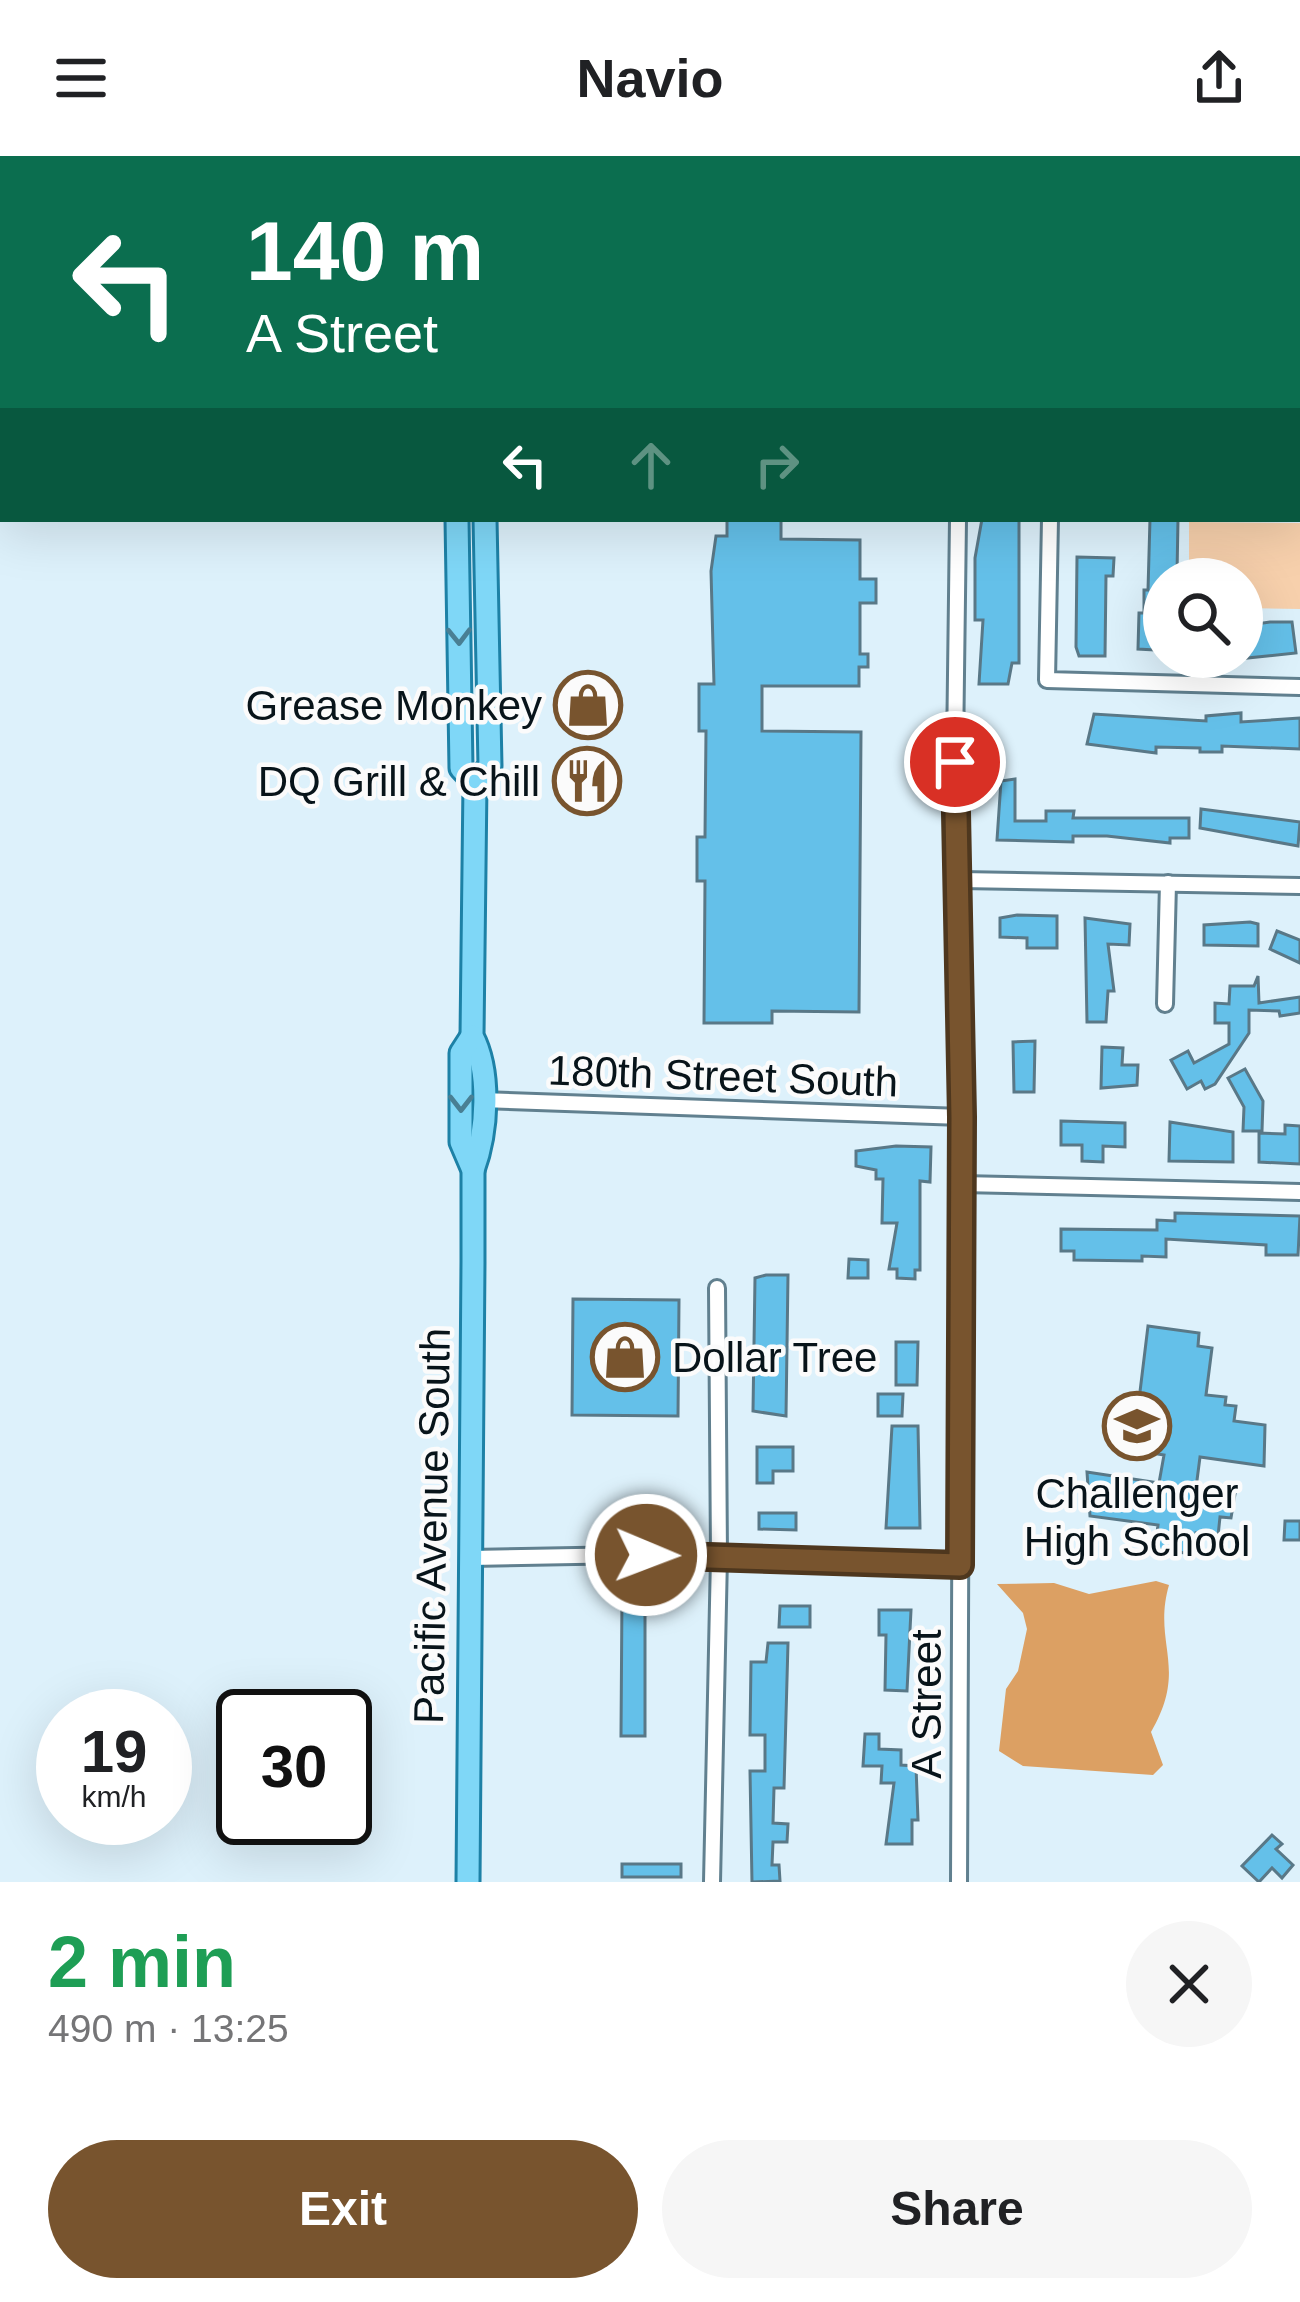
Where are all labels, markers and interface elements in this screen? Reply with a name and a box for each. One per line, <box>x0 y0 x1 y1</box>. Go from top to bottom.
icon: menu <box>48 45 114 111</box>
icon: share <box>1186 45 1252 111</box>
text: Navio <box>576 48 724 108</box>
icon: left <box>48 204 204 360</box>
text: 140 m <box>246 204 484 298</box>
text: A Street <box>246 303 438 363</box>
icon: left <box>492 432 558 498</box>
icon: ahead <box>618 432 684 498</box>
icon: right <box>744 432 810 498</box>
map controls <box>1143 558 1263 678</box>
button: search <box>1143 558 1263 678</box>
one-way arrow <box>445 627 471 646</box>
shop icon: Grease Monkey <box>553 670 623 740</box>
place label: Grease Monkey <box>246 682 542 729</box>
pin <box>904 711 1006 813</box>
icon: arrive <box>922 729 988 795</box>
restaurant icon: DQ Grill & Chill <box>552 746 622 816</box>
place label: DQ Grill & Chill <box>258 758 540 805</box>
street label: 180th Street South <box>547 1046 899 1106</box>
one-way arrow <box>448 1095 474 1113</box>
shop icon: Dollar Tree <box>590 1322 660 1392</box>
street label: Pacific Avenue South <box>405 1328 459 1724</box>
place label: Dollar Tree <box>672 1334 877 1381</box>
school or university icon: Challenger High School <box>1102 1391 1172 1461</box>
place label: Challenger High School <box>1024 1470 1250 1565</box>
position arrow <box>583 1492 709 1618</box>
street label: A Street <box>903 1629 950 1779</box>
speed limit sign: 30 <box>216 1689 372 1845</box>
text: 19 <box>81 1718 147 1785</box>
text: km/h <box>81 1780 147 1813</box>
button: close <box>1126 1921 1252 2047</box>
text: 2 min <box>48 1922 236 2002</box>
text: 490 m · 13:25 <box>48 2007 289 2050</box>
button: Exit <box>48 2140 638 2278</box>
button: Share <box>662 2140 1252 2278</box>

